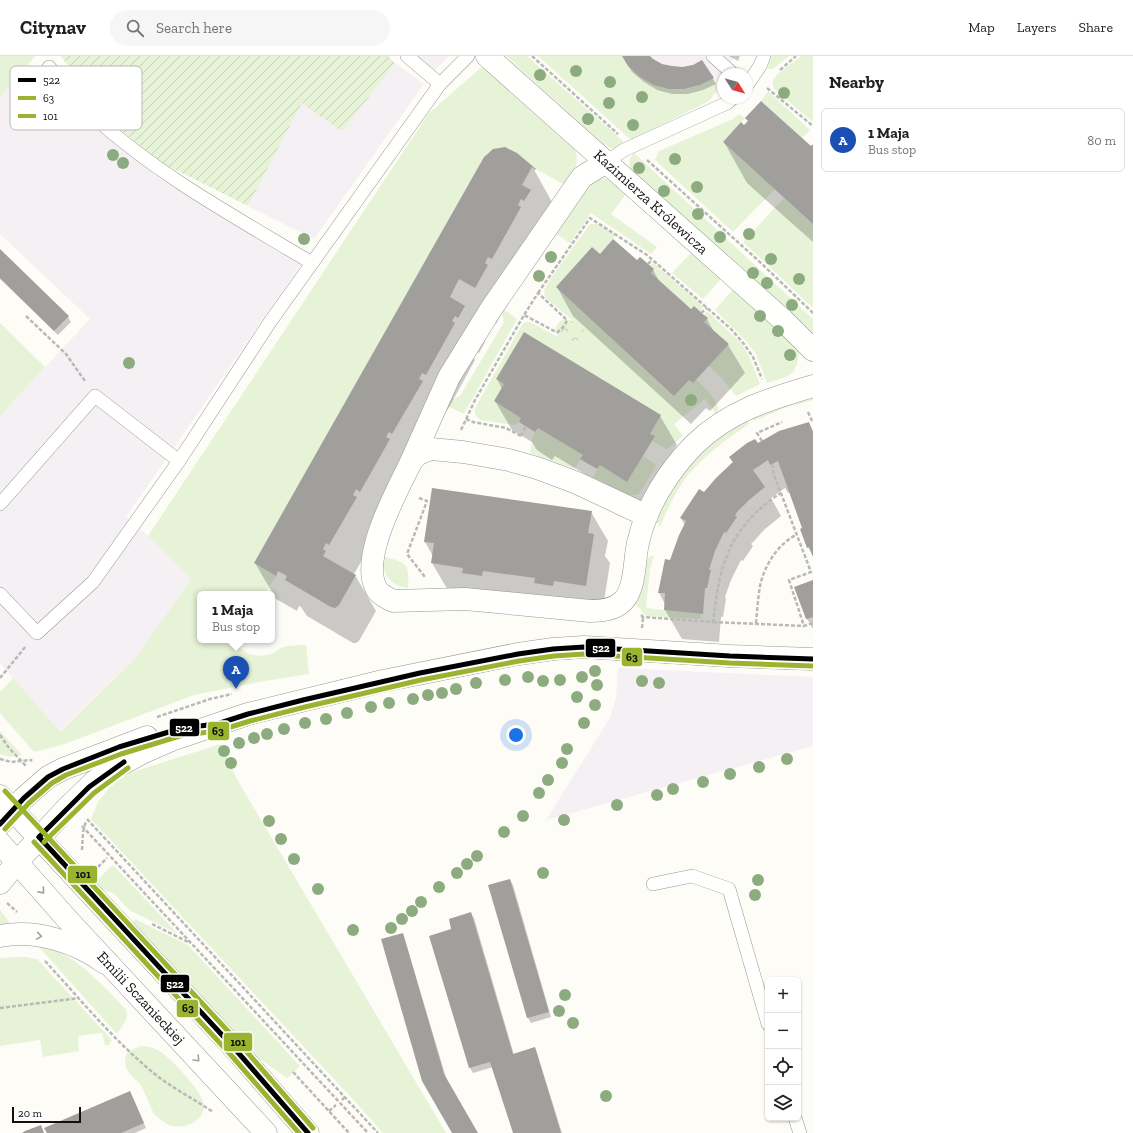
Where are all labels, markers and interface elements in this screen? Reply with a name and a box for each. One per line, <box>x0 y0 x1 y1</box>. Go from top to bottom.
search box <box>110 10 390 46</box>
text: Citynav <box>20 16 86 39</box>
icon: search <box>124 17 146 39</box>
text: Search here <box>156 19 232 37</box>
text: Map <box>968 19 995 36</box>
text: Layers <box>1017 19 1056 36</box>
text: Share <box>1078 19 1113 36</box>
legend <box>10 66 142 130</box>
north arrow <box>717 68 753 104</box>
text: Nearby <box>829 72 884 92</box>
text: 522 <box>43 74 60 87</box>
text: 63 <box>43 92 54 105</box>
text: 101 <box>43 110 59 123</box>
text: 1 Maja <box>868 124 909 142</box>
text: A <box>839 133 847 148</box>
text: 80 m <box>1087 133 1116 148</box>
text: Bus stop <box>868 142 916 157</box>
street label: Kazimierza Królewicza <box>590 146 712 258</box>
popup <box>197 591 275 643</box>
text: 1 Maja <box>212 601 253 619</box>
text: Bus stop <box>212 619 260 634</box>
line badge: 522 <box>585 638 616 658</box>
text: 522 <box>592 642 610 655</box>
line badge: 63 <box>621 647 643 667</box>
text: 63 <box>626 651 638 664</box>
pin: A <box>223 656 249 689</box>
line badge: 522 <box>169 718 200 737</box>
line badge: 63 <box>207 721 230 741</box>
text: 522 <box>175 722 193 735</box>
text: 63 <box>212 725 224 738</box>
your location <box>506 725 526 745</box>
line badge: 101 <box>67 865 98 884</box>
text: 101 <box>75 868 91 881</box>
one-way arrow <box>38 886 45 894</box>
one-way arrow <box>36 931 42 940</box>
street label: Emilii Sczanieckiej <box>93 948 189 1048</box>
line badge: 522 <box>160 974 190 993</box>
map controls <box>765 977 801 1121</box>
button: + <box>765 977 801 1013</box>
text: 522 <box>166 978 184 991</box>
line badge: 63 <box>176 999 199 1018</box>
text: 63 <box>182 1002 194 1015</box>
button: − <box>765 1013 801 1049</box>
line badge: 101 <box>223 1032 253 1052</box>
text: 101 <box>230 1036 246 1049</box>
button: locate <box>765 1049 801 1085</box>
one-way arrow <box>192 1054 199 1061</box>
button: layers <box>765 1085 801 1121</box>
scale bar <box>12 1105 81 1124</box>
text: 20 m <box>18 1107 42 1120</box>

